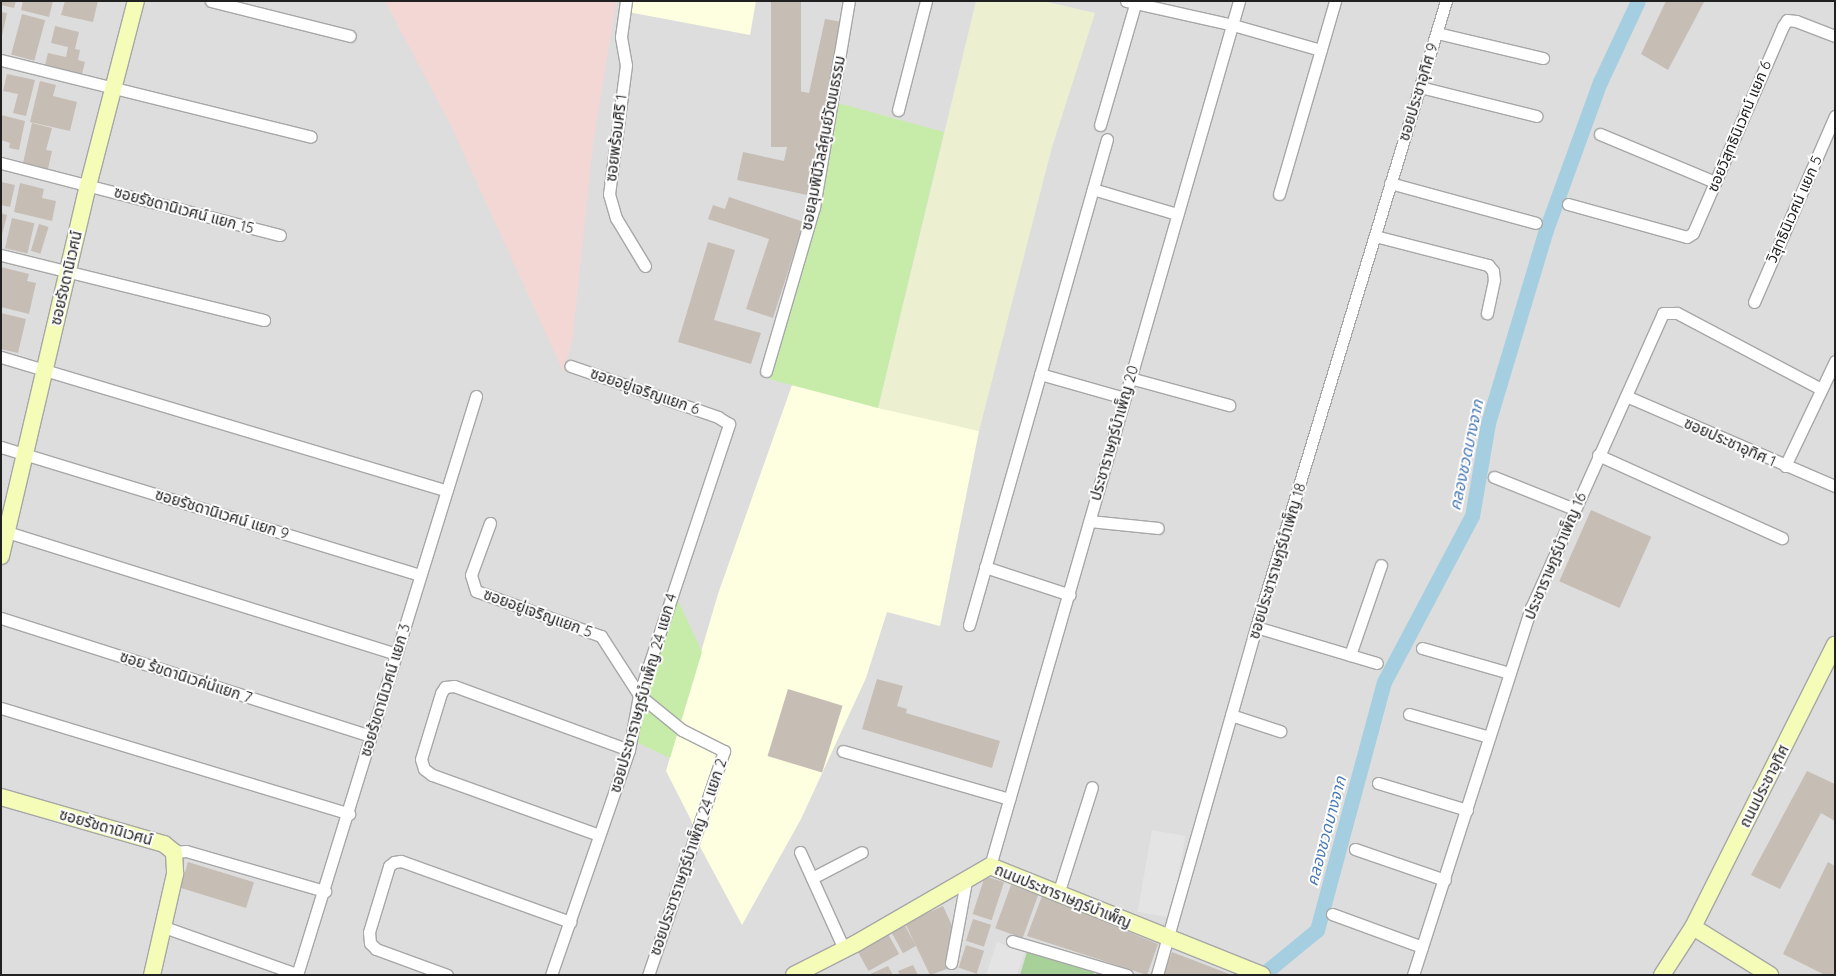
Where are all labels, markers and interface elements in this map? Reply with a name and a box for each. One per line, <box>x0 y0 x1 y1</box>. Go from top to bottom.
street label: ซอยประชาอุทิศ 9 <box>1395 41 1441 143</box>
street label: ซอยลุมพินีวิลล์ศูนย์วัฒนธรรม <box>797 54 849 232</box>
street label: ซอยวิสุทธินิเวศน์ แยก 6 <box>1703 58 1775 194</box>
street label: ซอยพร้อมศิริ 1 <box>602 93 630 183</box>
street label: วิสุทธินิเวศน์ แยก 5 <box>1762 153 1826 265</box>
street label: ซอยรัชดานิเวศน์ แยก 15 <box>112 183 256 237</box>
street label: ซอยรัชดานิเวศน์ <box>46 229 86 327</box>
street label: ประชาราษฎร์บำเพ็ญ 20 <box>1086 363 1142 503</box>
street label: ซอยอยู่เจริญแยก 6 <box>588 364 702 418</box>
water label: คลองชวดบางจาก <box>1445 398 1487 512</box>
street label: ซอยประชาอุทิศ 1 <box>1681 414 1779 470</box>
street label: ซอยประชาราษฎร์บำเพ็ญ 18 <box>1245 481 1309 641</box>
street label: ซอยรัชดานิเวศน์ แยก 9 <box>153 485 291 543</box>
street label: ประชาราษฎร์บำเพ็ญ 16 <box>1520 490 1590 622</box>
street label: ซอยอยู่เจริญแยก 5 <box>481 585 595 641</box>
street label: ซอยประชาราษฎร์บำเพ็ญ 24 แยก 4 <box>606 591 680 795</box>
street label: ซอยร้ขดานิเวศน์ แยก 3 <box>356 621 414 759</box>
street label: ซอย ร้ขดานิเวค่นํแยก 7 <box>118 647 254 707</box>
street label: ถนนประชาอุทิศ <box>1735 742 1793 830</box>
street label: ซอยประชาราษฎร์บำเพ็ญ 24 แยก 2 <box>646 756 730 958</box>
water label: คลองชวดบางจาก <box>1302 774 1350 888</box>
street label: ซอยรัชดานิเวศน์ <box>57 805 155 849</box>
street label: ถนนประชาราษฎร์บำเพ็ญ <box>992 860 1134 932</box>

